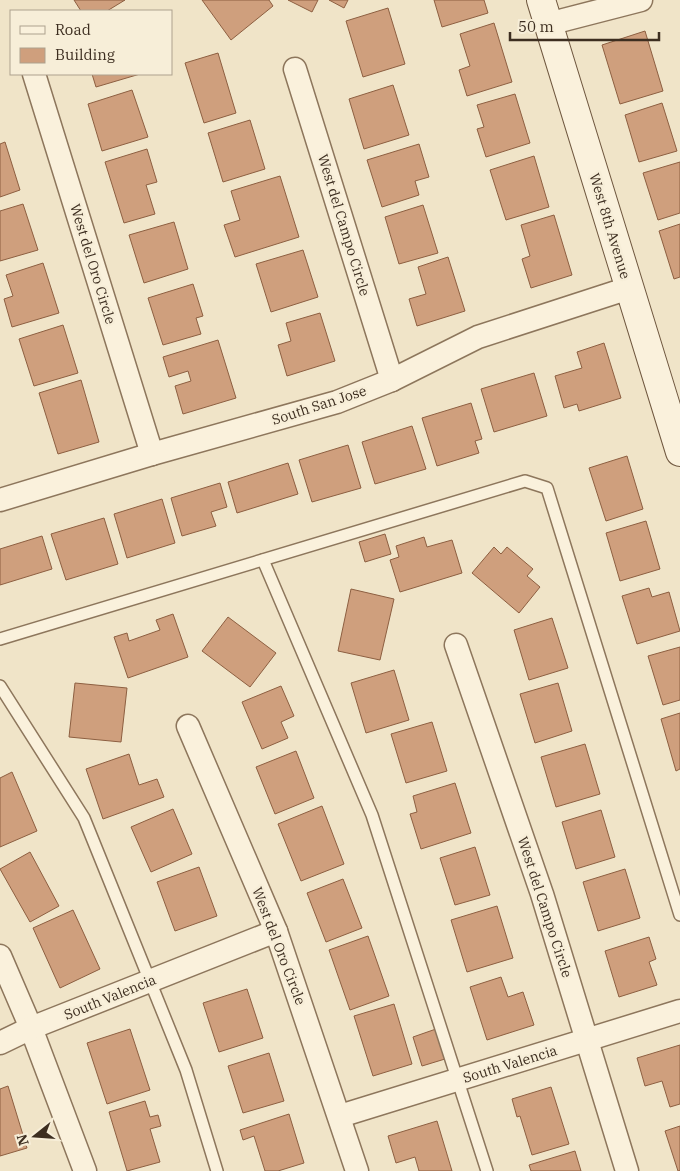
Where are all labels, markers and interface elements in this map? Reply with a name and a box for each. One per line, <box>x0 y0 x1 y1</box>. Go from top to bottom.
legend <box>10 10 172 75</box>
scale bar <box>510 10 659 42</box>
text: 50 m <box>518 17 554 36</box>
text: Road <box>55 20 91 39</box>
text: Building <box>55 45 115 64</box>
street label: West del Campo Circle <box>314 152 374 298</box>
street label: West 8th Avenue <box>585 171 635 281</box>
street label: West del Oro Circle <box>66 202 120 326</box>
street label: South San Jose <box>269 381 369 429</box>
street label: West del Campo Circle <box>514 834 576 980</box>
street label: West del Oro Circle <box>248 885 310 1007</box>
street label: South Valencia <box>61 970 159 1024</box>
street label: South Valencia <box>461 1041 560 1087</box>
north arrow <box>10 1111 60 1161</box>
text: N <box>12 1132 33 1148</box>

